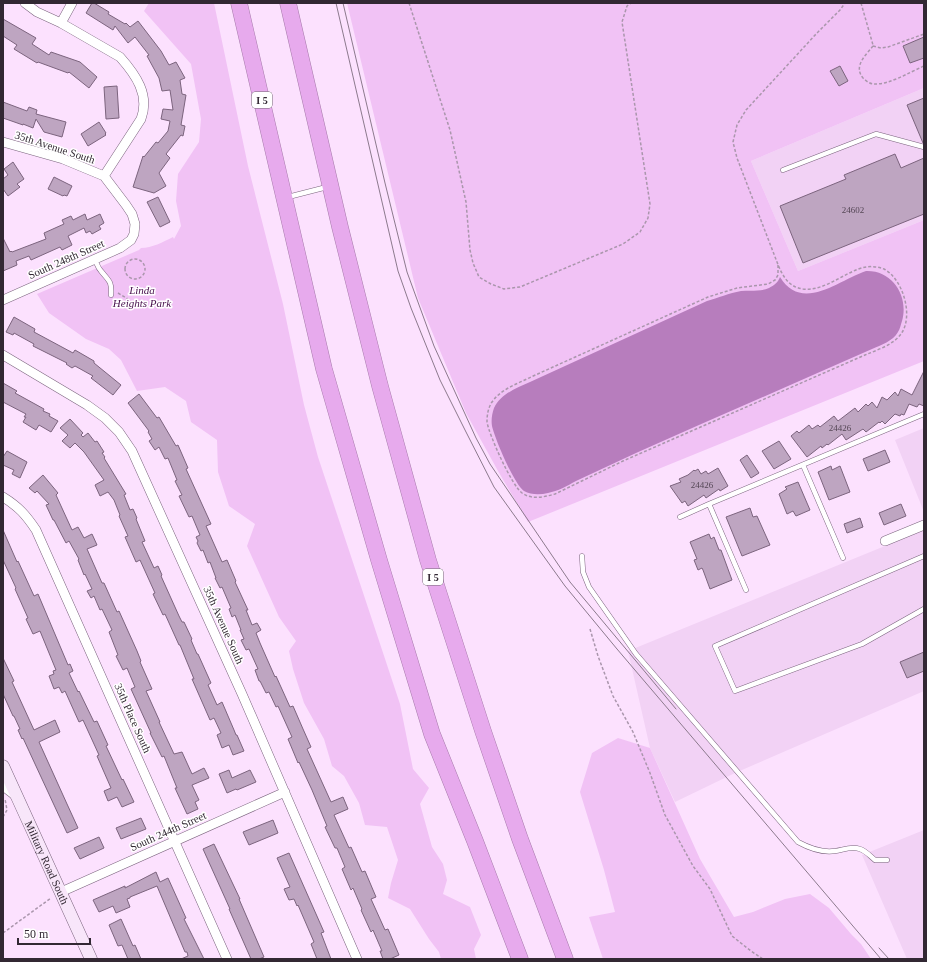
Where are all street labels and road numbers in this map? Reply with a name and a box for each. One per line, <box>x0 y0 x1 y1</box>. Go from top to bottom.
road number: I 5 <box>252 92 272 108</box>
street label: 35th Avenue South <box>13 128 97 166</box>
street label: South 248th Street <box>26 237 106 281</box>
road number: I 5 <box>423 569 443 585</box>
street label: 35th Avenue South <box>202 584 247 666</box>
street label: 35th Place South <box>112 682 154 755</box>
street label: South 244th Street <box>128 809 208 853</box>
street label: Military Road South <box>23 819 71 907</box>

